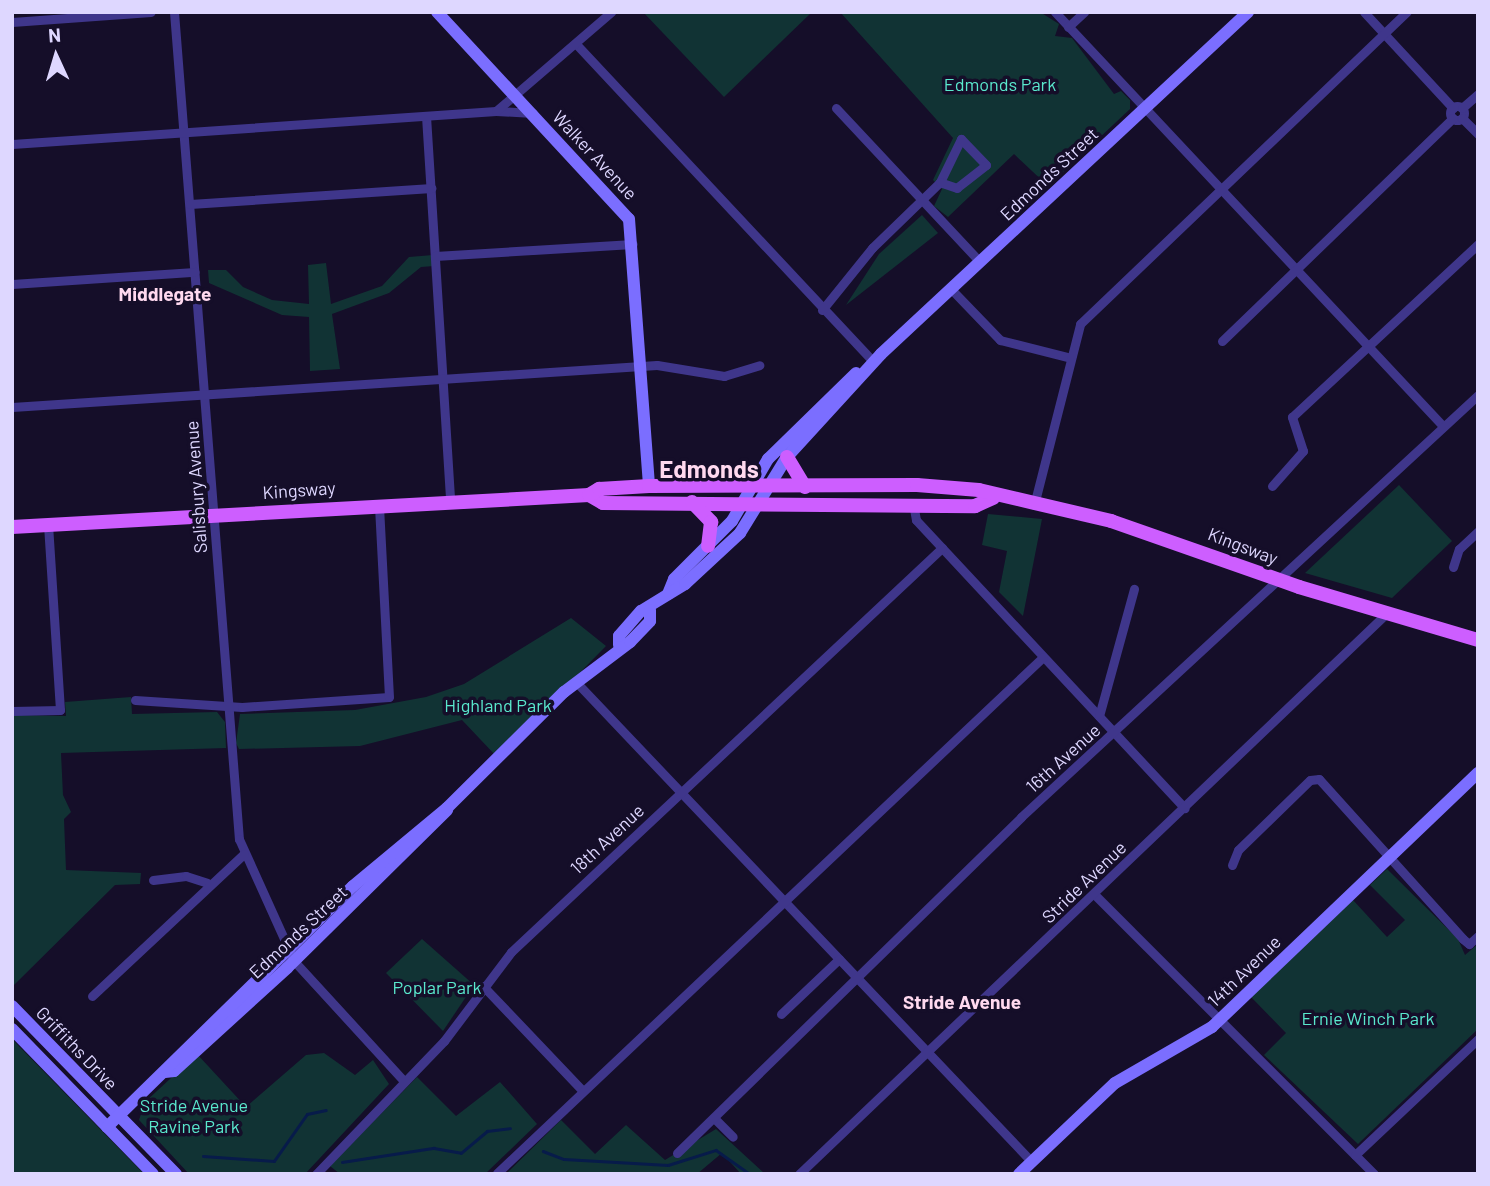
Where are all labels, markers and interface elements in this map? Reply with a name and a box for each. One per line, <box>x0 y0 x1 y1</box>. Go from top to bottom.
north arrow <box>21 21 91 91</box>
text: N <box>47 23 62 46</box>
park label: Edmonds Park <box>944 73 1056 95</box>
street label: Walker Avenue <box>548 106 642 204</box>
street label: Edmonds Street <box>996 123 1102 225</box>
district label: Middlegate <box>119 283 211 305</box>
street label: Salisbury Avenue <box>181 420 211 554</box>
district label: Edmonds <box>659 455 759 483</box>
street label: Kingsway <box>262 477 336 503</box>
street label: Kingsway <box>1205 523 1281 569</box>
park label: Highland Park <box>444 694 552 716</box>
street label: 16th Avenue <box>1021 719 1105 797</box>
street label: 18th Avenue <box>566 799 648 879</box>
street label: Stride Avenue <box>1037 837 1131 927</box>
street label: Edmonds Street <box>245 881 351 983</box>
street label: 14th Avenue <box>1203 931 1285 1011</box>
park label: Poplar Park <box>393 976 481 998</box>
district label: Stride Avenue <box>903 991 1021 1013</box>
street label: Griffiths Drive <box>32 1002 122 1094</box>
park label: Ernie Winch Park <box>1302 1007 1434 1029</box>
park label: Stride Avenue Ravine Park <box>140 1095 248 1138</box>

